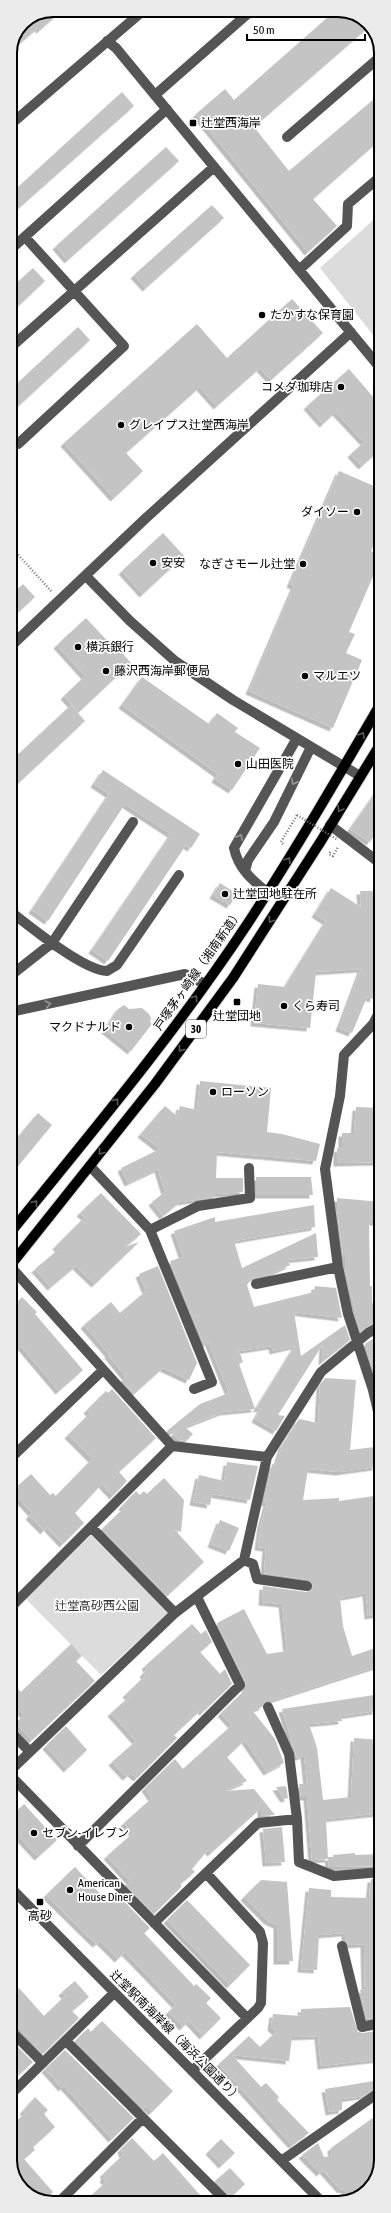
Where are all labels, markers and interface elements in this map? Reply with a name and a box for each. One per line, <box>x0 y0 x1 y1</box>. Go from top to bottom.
scale bar <box>247 16 365 42</box>
text: 50 m <box>253 23 275 37</box>
place label: 辻堂西海岸 <box>201 116 261 130</box>
marker: 辻堂西海岸 <box>188 118 198 128</box>
place label: たかすな保育園 <box>270 308 354 322</box>
marker: たかすな保育園 <box>257 310 267 320</box>
place label: コメダ珈琲店 <box>261 380 333 394</box>
marker: コメダ珈琲店 <box>336 382 346 392</box>
place label: グレイプス辻堂西海岸 <box>129 418 249 432</box>
marker: グレイプス辻堂西海岸 <box>116 420 126 430</box>
place label: ダイソー <box>301 505 349 519</box>
marker: ダイソー <box>352 507 362 517</box>
place label: 安安 <box>161 556 185 570</box>
place label: なぎさモール辻堂 <box>199 557 295 571</box>
marker: 安安 <box>148 558 158 568</box>
marker: なぎさモール辻堂 <box>298 559 308 569</box>
place label: 横浜銀行 <box>86 640 134 654</box>
marker: 横浜銀行 <box>73 642 83 652</box>
place label: 藤沢西海岸郵便局 <box>114 664 210 678</box>
marker: 藤沢西海岸郵便局 <box>101 666 111 676</box>
place label: マルエツ <box>313 669 361 683</box>
marker: マルエツ <box>300 671 310 681</box>
one-way arrow <box>358 732 365 739</box>
place label: 山田医院 <box>246 757 294 771</box>
marker: 山田医院 <box>233 759 243 769</box>
one-way arrow <box>291 777 298 785</box>
one-way arrow <box>338 805 345 812</box>
one-way arrow <box>235 834 242 841</box>
one-way arrow <box>283 857 291 864</box>
place label: 辻堂団地駐在所 <box>233 887 317 901</box>
marker: 辻堂団地駐在所 <box>220 889 230 899</box>
street label: 戸塚茅ヶ崎線（湘南新道） <box>151 907 245 1033</box>
one-way arrow <box>269 916 276 923</box>
one-way arrow <box>190 995 198 1002</box>
marker: 辻堂団地 <box>232 997 242 1007</box>
place label: くら寿司 <box>292 999 340 1013</box>
one-way arrow <box>45 1000 51 1008</box>
marker: くら寿司 <box>279 1001 289 1011</box>
place label: 辻堂団地 <box>213 1009 261 1023</box>
place label: マクドナルド <box>49 1020 121 1034</box>
road number: 30 <box>186 1020 206 1038</box>
marker: マクドナルド <box>124 1022 134 1032</box>
one-way arrow <box>178 1045 186 1052</box>
place label: ローソン <box>221 1085 269 1099</box>
marker: ローソン <box>208 1087 218 1097</box>
one-way arrow <box>112 1099 119 1106</box>
one-way arrow <box>99 1148 106 1155</box>
one-way arrow <box>30 1200 37 1207</box>
park label: 辻堂高砂西公園 <box>55 1599 139 1613</box>
place label: セブン-イレブン <box>42 1826 129 1840</box>
marker: セブン-イレブン <box>29 1828 39 1838</box>
place label: American House Diner <box>78 1876 132 1904</box>
marker: American House Diner <box>65 1885 75 1895</box>
marker: 高砂 <box>35 1897 45 1907</box>
place label: 高砂 <box>28 1909 52 1923</box>
street label: 辻堂駅南海岸線（海浜公園通り） <box>107 1967 245 2105</box>

